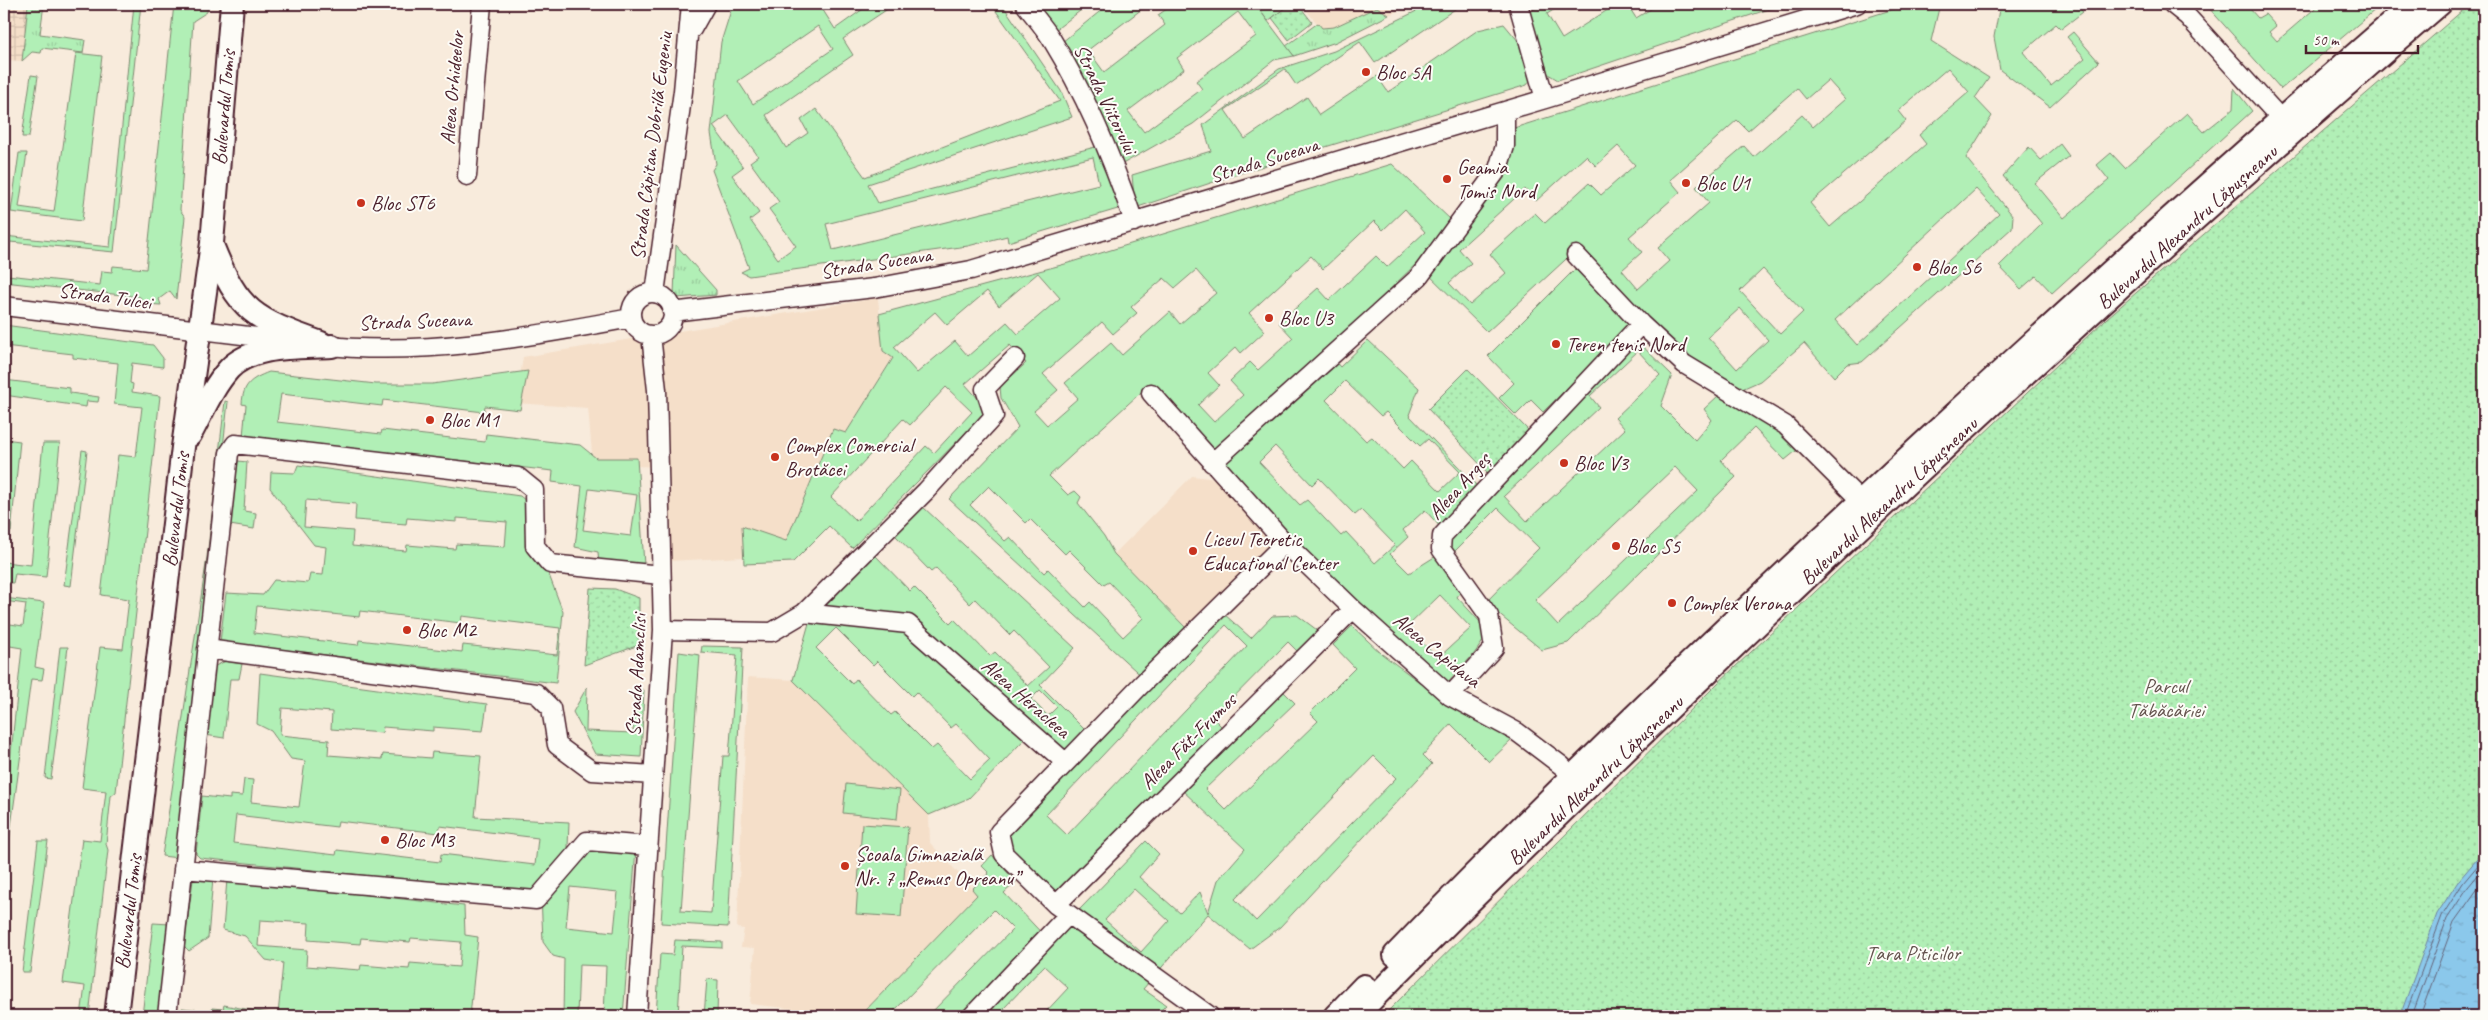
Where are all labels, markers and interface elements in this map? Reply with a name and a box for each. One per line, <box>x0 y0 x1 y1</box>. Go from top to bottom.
scale bar <box>2306 22 2418 54</box>
street label: Aleea Orhideelor <box>434 29 470 146</box>
street label: Strada Căpitan Dobrilă Eugeniu <box>624 29 678 261</box>
text: 50 m <box>2313 31 2340 50</box>
street label: Strada Viitorului <box>1068 40 1145 161</box>
street label: Bulevardul Tomis <box>206 47 241 166</box>
place label: Bloc 5A <box>1376 59 1432 85</box>
marker: Bloc 5A <box>1360 66 1372 78</box>
street label: Strada Suceava <box>1206 130 1324 189</box>
street label: Bulevardul Alexandru Lăpușneanu <box>2091 138 2284 315</box>
place label: Geamia Tomis Nord <box>1457 154 1539 204</box>
place label: Bloc U1 <box>1696 170 1752 196</box>
marker: Geamia Tomis Nord <box>1441 173 1453 185</box>
marker: Bloc U1 <box>1680 177 1692 189</box>
place label: Bloc ST6 <box>371 190 435 216</box>
marker: Bloc ST6 <box>355 197 367 209</box>
street label: Strada Suceava <box>819 241 936 285</box>
place label: Bloc S6 <box>1927 254 1982 280</box>
marker: Bloc S6 <box>1911 261 1923 273</box>
street label: Strada Tulcei <box>57 277 156 316</box>
place label: Bloc U3 <box>1279 305 1335 331</box>
street label: Strada Suceava <box>358 306 474 336</box>
marker: Bloc U3 <box>1263 312 1275 324</box>
place label: Teren tenis Nord <box>1566 331 1688 357</box>
marker: Teren tenis Nord <box>1550 338 1562 350</box>
place label: Bloc M1 <box>440 407 501 433</box>
street label: Bulevardul Alexandru Lăpușneanu <box>1794 410 1984 591</box>
marker: Bloc M1 <box>424 414 436 426</box>
place label: Complex Comercial Brotăcei <box>785 432 916 482</box>
street label: Aleea Argeș <box>1422 446 1497 525</box>
street label: Bulevardul Tomis <box>156 449 195 568</box>
place label: Bloc V3 <box>1574 450 1630 476</box>
marker: Complex Comercial Brotăcei <box>769 451 781 463</box>
marker: Bloc V3 <box>1558 457 1570 469</box>
place label: Liceul Teoretic Educational Center <box>1203 526 1339 576</box>
place label: Bloc S5 <box>1626 533 1682 559</box>
marker: Bloc S5 <box>1610 540 1622 552</box>
marker: Liceul Teoretic Educational Center <box>1187 545 1199 557</box>
place label: Complex Verona <box>1682 590 1793 616</box>
marker: Complex Verona <box>1666 597 1678 609</box>
street label: Aleea Capidava <box>1388 607 1488 694</box>
street label: Strada Adamclisi <box>620 610 652 737</box>
place label: Bloc M2 <box>417 617 478 643</box>
marker: Bloc M2 <box>401 624 413 636</box>
street label: Aleea Heracleea <box>976 652 1077 745</box>
park label: Parcul Tăbăcăriei <box>2128 673 2207 723</box>
street label: Aleea Făt-Frumos <box>1134 686 1243 795</box>
street label: Bulevardul Alexandru Lăpușneanu <box>1502 689 1690 871</box>
place label: Bloc M3 <box>395 827 456 853</box>
marker: Bloc M3 <box>379 834 391 846</box>
place label: Școala Gimnazială Nr. 7 „Remus Opreanu” <box>855 841 1023 891</box>
street label: Bulevardul Tomis <box>109 851 148 970</box>
marker: Școala Gimnazială Nr. 7 „Remus Opreanu” <box>839 860 851 872</box>
park label: Țara Piticilor <box>1866 940 1962 966</box>

